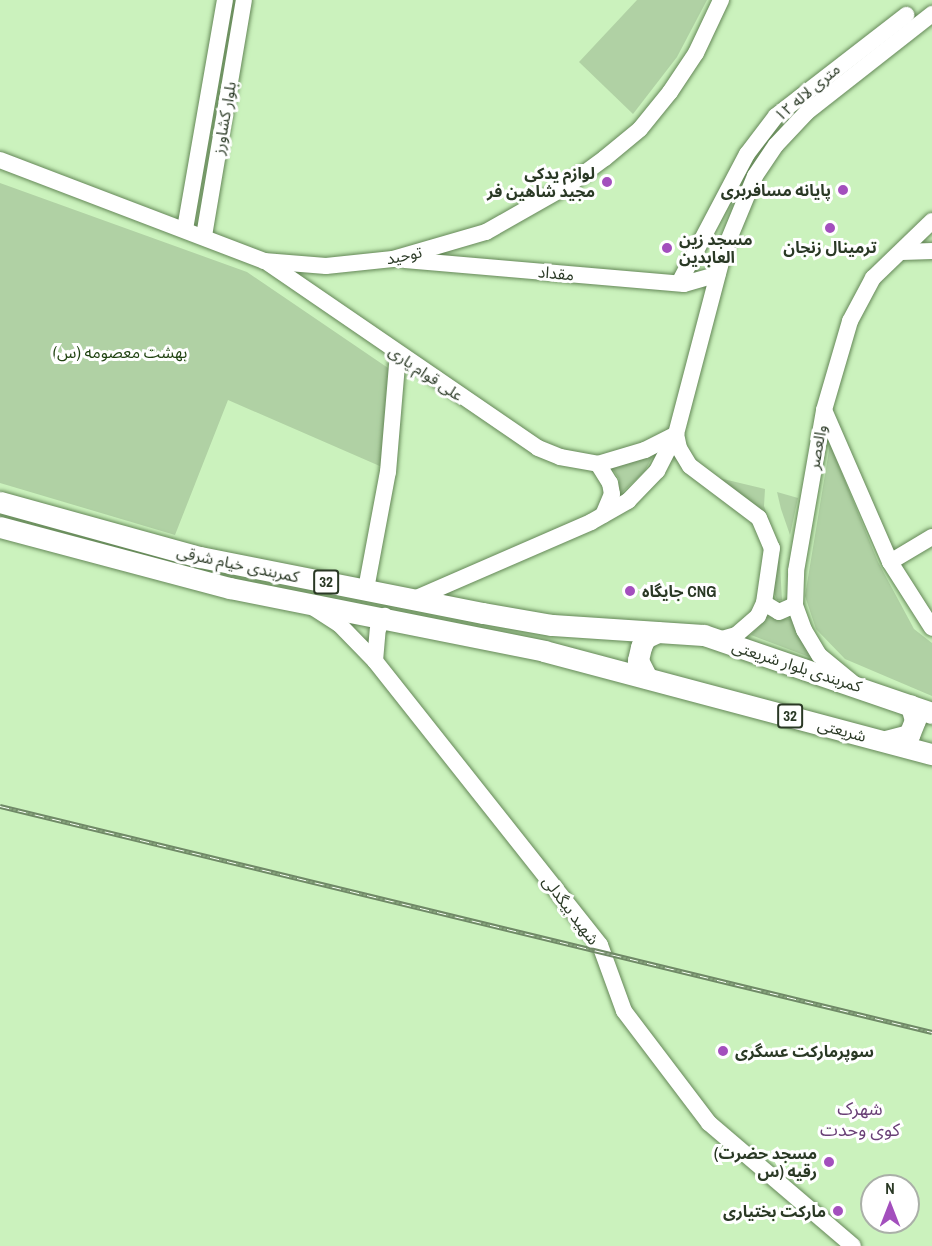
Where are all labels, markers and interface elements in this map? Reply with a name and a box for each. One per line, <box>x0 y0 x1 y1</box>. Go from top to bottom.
street label: ۱۲ متری لاله <box>770 59 844 125</box>
street label: بلوار کشاورز <box>208 80 240 156</box>
place label: لوازم یدکی مجید شاهین فر <box>487 163 595 201</box>
marker: لوازم یدکی مجید شاهین فر <box>600 175 614 189</box>
place label: پایانه مسافربری <box>721 180 831 200</box>
marker: پایانه مسافربری <box>836 183 850 197</box>
marker: ترمینال زنجان <box>823 221 837 235</box>
place label: مسجد زین العابدین <box>679 229 753 267</box>
place label: ترمینال زنجان <box>783 237 877 257</box>
marker: مسجد زین العابدین <box>660 241 674 255</box>
street label: توحید <box>384 242 424 268</box>
street label: مقداد <box>537 262 575 284</box>
street label: علی قوام یاری <box>385 341 467 405</box>
park label: (بهشت معصومه (س <box>53 342 187 362</box>
street label: والعصر <box>804 423 830 471</box>
street label: کمربندی خیام شرقی <box>175 542 301 586</box>
road number: 32 <box>312 570 340 594</box>
place label: جایگاه CNG <box>642 581 716 601</box>
marker: جایگاه CNG <box>623 584 637 598</box>
street label: کمربندی بلوار شریعتی <box>730 636 864 696</box>
road number: 32 <box>776 704 804 728</box>
street label: شریعتی <box>816 714 868 746</box>
street label: شهید بیگدلی <box>539 872 603 948</box>
place label: سوپرمارکت عسگری <box>735 1041 874 1061</box>
marker: سوپرمارکت عسگری <box>716 1044 730 1058</box>
district label: شهرک کوی وحدت <box>820 1099 900 1142</box>
place label: (مسجد حضرت رقیه (س <box>714 1143 817 1181</box>
marker: (مسجد حضرت رقیه (س <box>822 1155 836 1169</box>
north arrow <box>860 1174 920 1234</box>
text: N <box>885 1177 895 1199</box>
place label: مارکت بختیاری <box>723 1201 826 1221</box>
marker: مارکت بختیاری <box>831 1204 845 1218</box>

